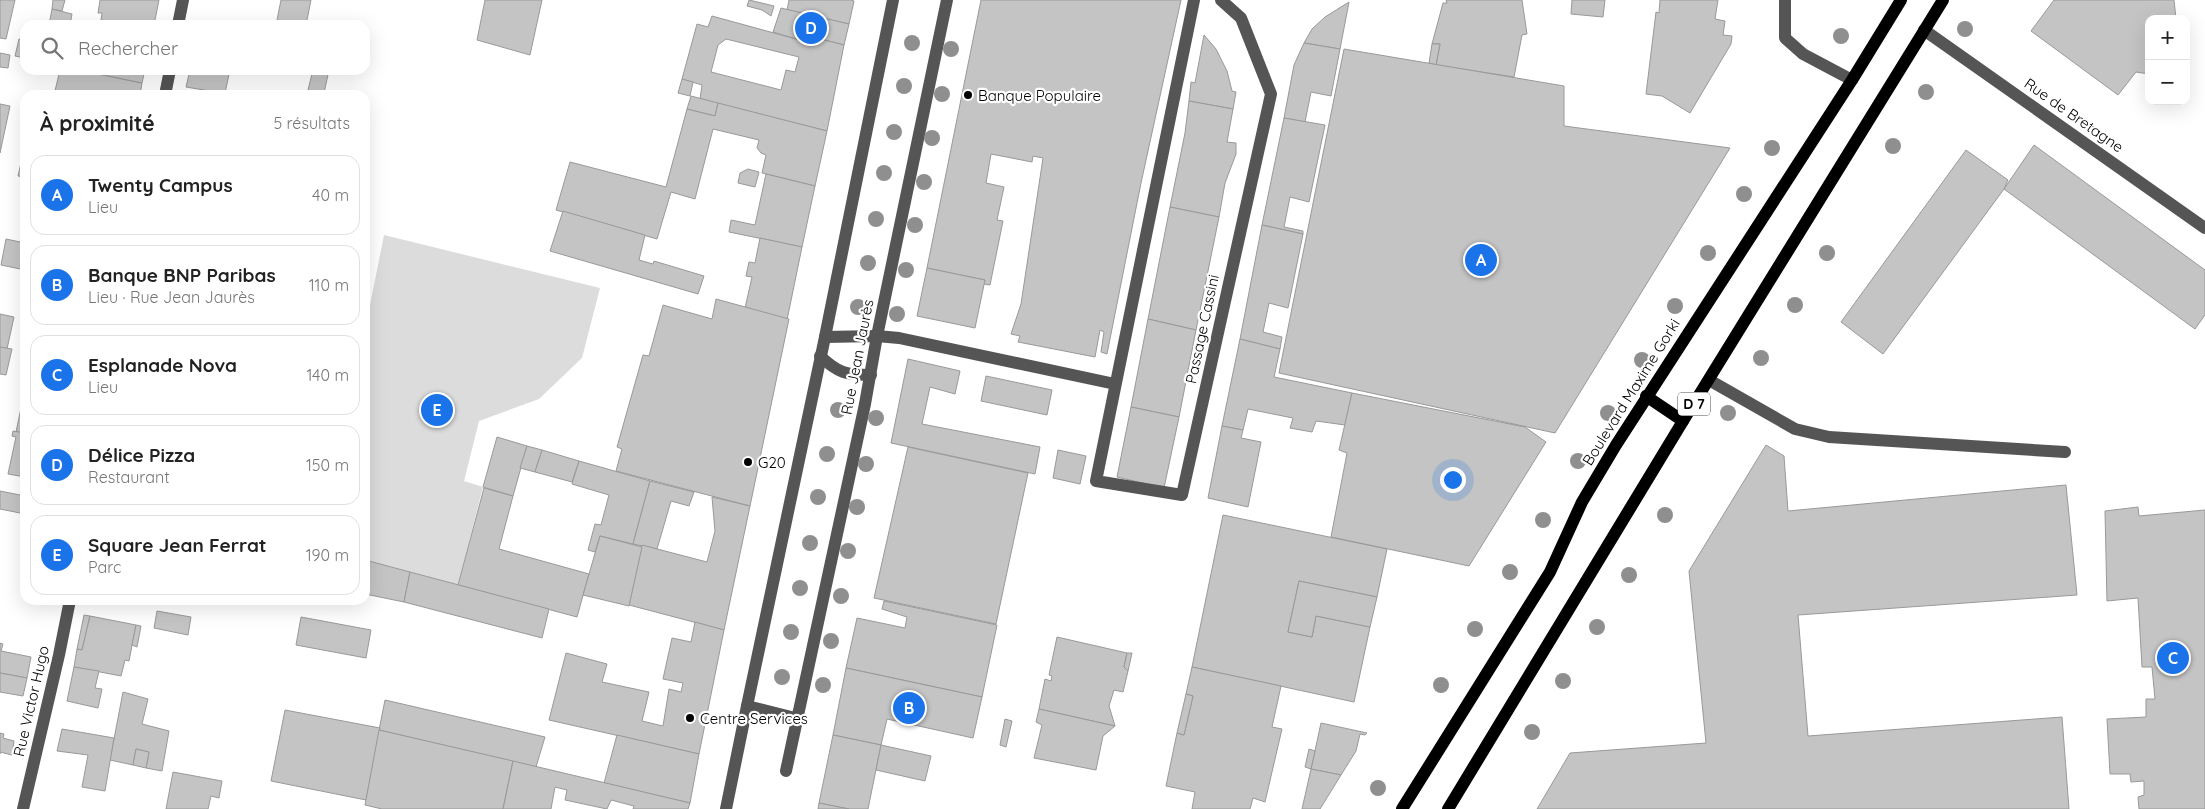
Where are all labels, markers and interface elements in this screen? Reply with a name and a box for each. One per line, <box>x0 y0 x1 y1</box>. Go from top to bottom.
pin: D <box>795 9 827 47</box>
map controls <box>2145 15 2190 105</box>
button: + <box>2145 15 2190 60</box>
search box <box>20 20 370 75</box>
icon: search <box>38 34 66 62</box>
text: Rechercher <box>78 36 178 60</box>
button: − <box>2145 60 2190 105</box>
street label: Rue de Bretagne <box>2021 74 2127 156</box>
place label: Banque Populaire <box>978 86 1101 105</box>
marker: Banque Populaire <box>962 89 974 101</box>
text: À proximité <box>40 110 155 136</box>
text: 5 résultats <box>273 113 350 133</box>
text: Twenty Campus <box>88 173 233 197</box>
text: A <box>52 185 62 205</box>
text: 40 m <box>312 185 349 205</box>
text: Lieu <box>88 197 118 217</box>
pin: A <box>1465 241 1497 279</box>
text: Banque BNP Paribas <box>88 263 276 287</box>
street label: Passage Cassini <box>1181 273 1223 385</box>
text: B <box>52 275 62 295</box>
text: 110 m <box>309 275 349 295</box>
text: Lieu · Rue Jean Jaurès <box>88 287 255 307</box>
street label: Rue Jean Jaurès <box>837 298 877 416</box>
street label: Boulevard Maxime Gorki <box>1578 315 1684 469</box>
text: Esplanade Nova <box>88 353 237 377</box>
text: C <box>52 365 62 385</box>
text: 140 m <box>306 365 349 385</box>
text: Lieu <box>88 377 118 397</box>
pin: E <box>421 391 453 429</box>
road number: D 7 <box>1678 392 1710 416</box>
text: Délice Pizza <box>88 443 195 467</box>
place label: G20 <box>758 453 786 472</box>
text: D <box>51 455 63 475</box>
text: 150 m <box>306 455 349 475</box>
marker: G20 <box>742 456 754 468</box>
text: Restaurant <box>88 467 170 487</box>
your location <box>1440 467 1466 493</box>
text: Square Jean Ferrat <box>88 533 267 557</box>
text: E <box>52 545 62 565</box>
text: 190 m <box>306 545 349 565</box>
text: Parc <box>88 557 121 577</box>
pin: C <box>2157 639 2189 677</box>
street label: Rue Victor Hugo <box>9 644 53 758</box>
pin: B <box>893 689 925 727</box>
place label: Centre Services <box>700 709 808 728</box>
marker: Centre Services <box>684 712 696 724</box>

